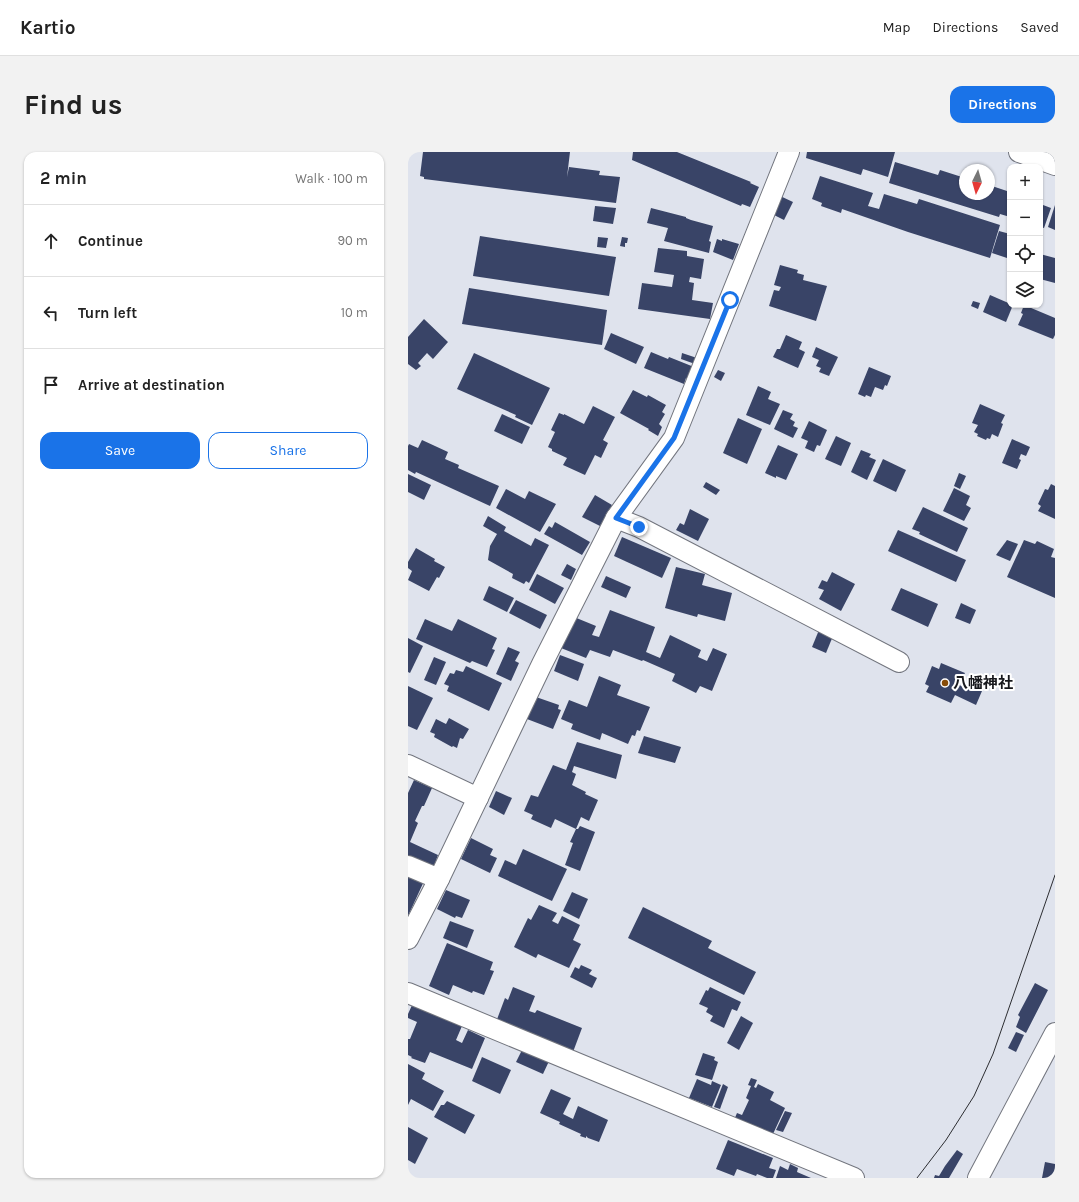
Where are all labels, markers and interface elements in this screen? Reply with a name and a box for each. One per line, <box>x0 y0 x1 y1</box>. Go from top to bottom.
text: Kartio <box>20 17 75 39</box>
text: Map <box>883 19 911 36</box>
text: Directions <box>933 19 998 36</box>
text: Saved <box>1020 19 1059 36</box>
button: Directions <box>950 86 1055 123</box>
text: Find us <box>24 88 123 121</box>
north arrow <box>959 164 995 200</box>
map controls <box>1007 164 1043 308</box>
button: + <box>1007 164 1043 200</box>
text: 2 min <box>40 168 87 188</box>
text: Walk · 100 m <box>295 171 368 186</box>
button: − <box>1007 200 1043 236</box>
icon: ahead <box>40 230 62 252</box>
text: Continue <box>78 232 143 250</box>
text: 90 m <box>337 233 368 248</box>
button: locate <box>1007 236 1043 272</box>
button: layers <box>1007 272 1043 308</box>
route start <box>721 291 739 309</box>
icon: left <box>40 302 62 324</box>
text: Turn left <box>78 304 137 322</box>
text: 10 m <box>341 305 368 320</box>
icon: arrive <box>40 374 62 396</box>
text: Arrive at destination <box>78 376 225 394</box>
button: Save <box>40 432 200 469</box>
button: Share <box>208 432 368 469</box>
route end <box>630 518 648 536</box>
place label: 八幡神社 <box>953 674 1013 692</box>
marker: 八幡神社 <box>940 678 950 688</box>

